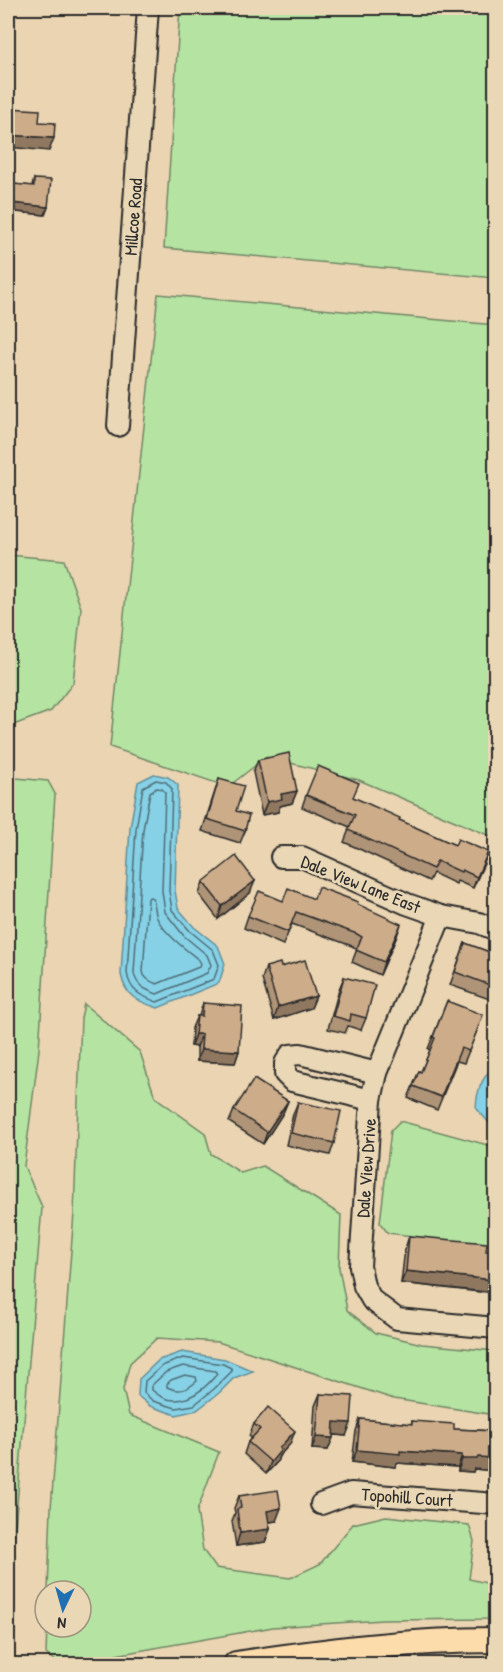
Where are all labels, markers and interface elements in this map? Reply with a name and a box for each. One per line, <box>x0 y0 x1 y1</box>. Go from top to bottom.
street label: Millcoe Road <box>118 177 148 257</box>
street label: Dale View Lane East <box>298 849 425 920</box>
street label: Dale View Drive <box>350 1118 382 1218</box>
street label: Topohill Court <box>360 1481 454 1513</box>
north arrow <box>33 1579 93 1639</box>
text: N <box>56 1613 67 1635</box>

